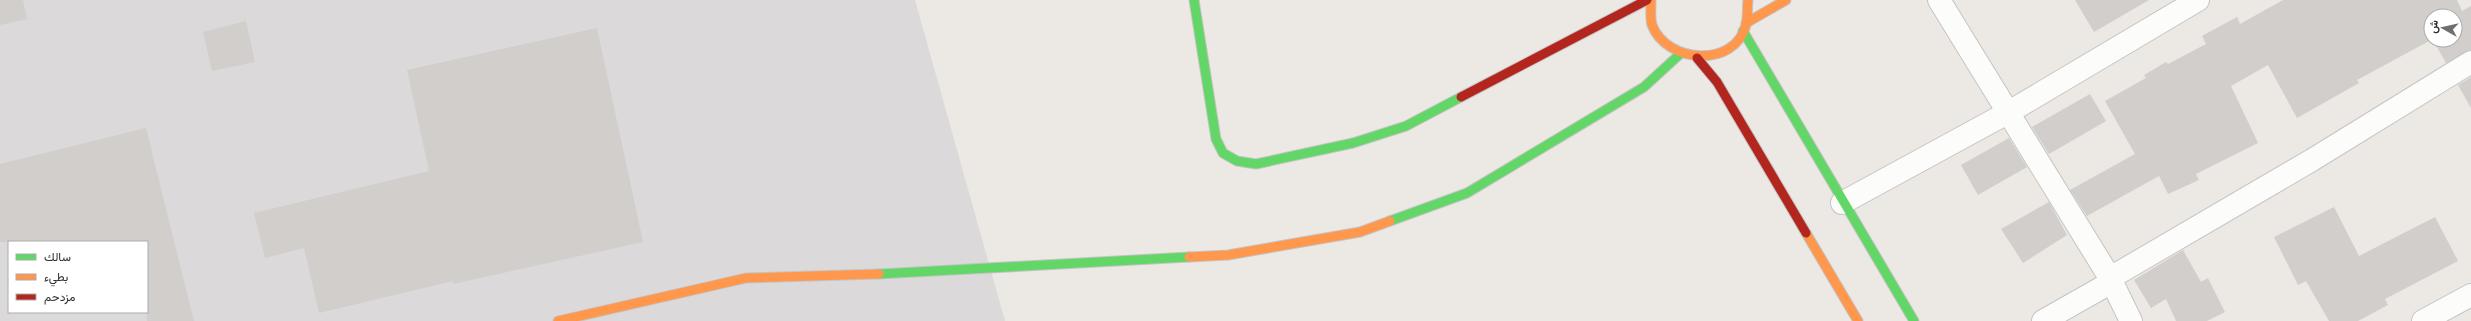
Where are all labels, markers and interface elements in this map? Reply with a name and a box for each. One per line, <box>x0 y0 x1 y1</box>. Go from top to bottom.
north arrow <box>2423 8 2463 48</box>
text: ش <box>2424 19 2442 34</box>
legend <box>8 241 148 313</box>
text: سالك <box>44 247 71 266</box>
text: بطيء <box>44 267 68 287</box>
text: مزدحم <box>44 287 75 306</box>

